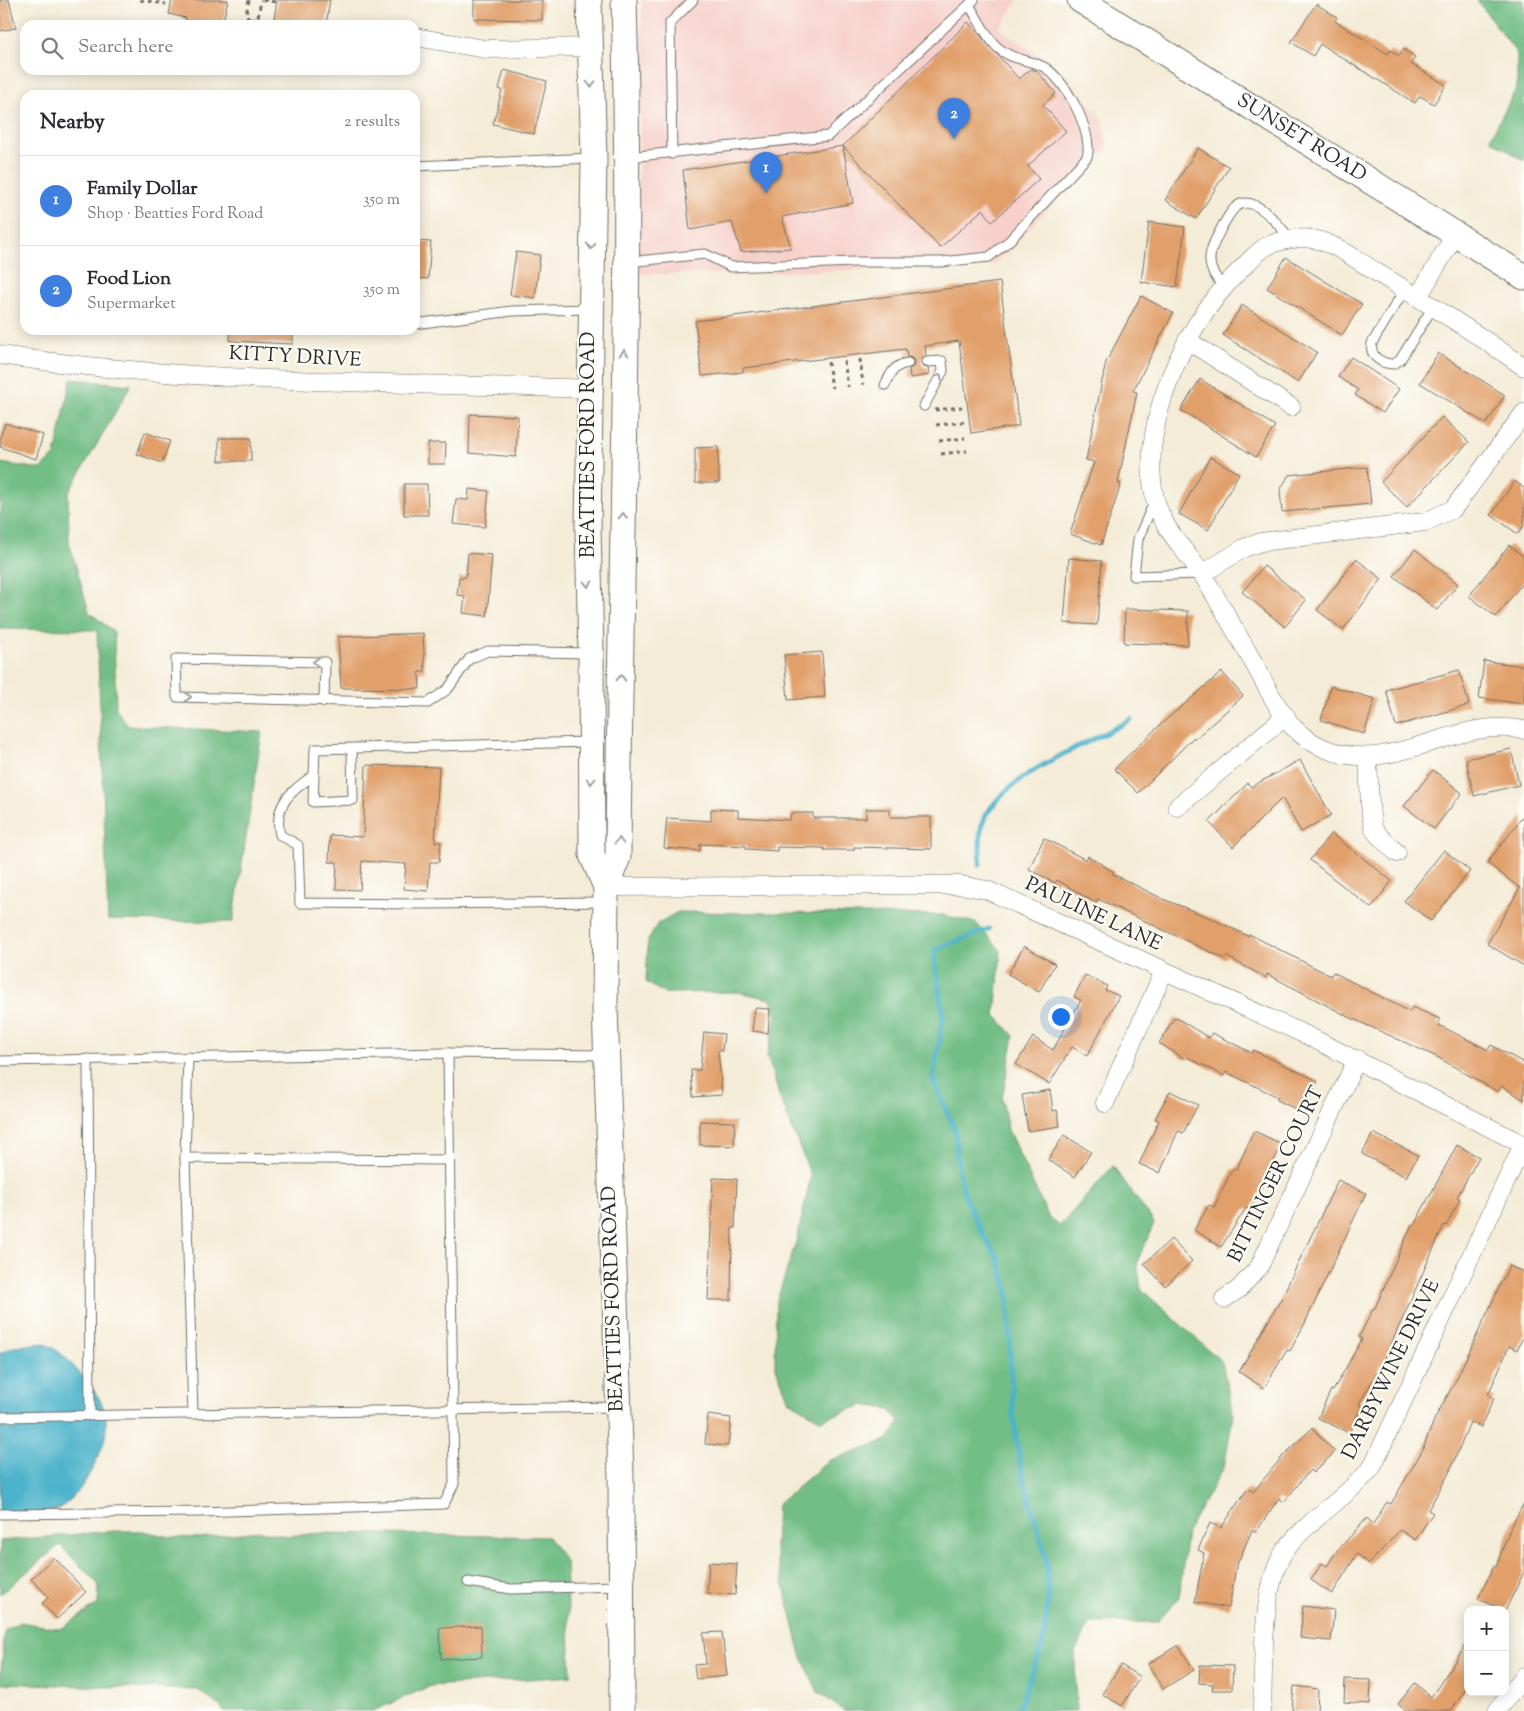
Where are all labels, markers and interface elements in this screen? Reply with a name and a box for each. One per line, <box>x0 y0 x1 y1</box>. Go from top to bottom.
search box <box>20 20 420 75</box>
icon: search <box>38 34 66 62</box>
text: Search here <box>78 34 173 61</box>
one-way arrow <box>586 80 597 88</box>
street label: SUNSET ROAD <box>1231 87 1372 190</box>
pin: 2 <box>938 98 970 139</box>
text: Nearby <box>40 108 105 138</box>
text: 2 results <box>344 111 400 134</box>
pin: 1 <box>750 152 782 193</box>
text: Family Dollar <box>87 176 197 203</box>
text: 1 <box>53 189 59 212</box>
text: 350 m <box>363 189 400 212</box>
text: Shop · Beatties Ford Road <box>87 203 263 226</box>
one-way arrow <box>585 242 596 250</box>
text: Food Lion <box>87 266 171 293</box>
text: 2 <box>52 279 60 302</box>
text: 350 m <box>363 279 400 302</box>
text: Supermarket <box>87 293 176 316</box>
street label: BEATTIES FORD ROAD <box>575 332 604 558</box>
street label: KITTY DRIVE <box>228 340 362 376</box>
one-way arrow <box>619 349 629 357</box>
one-way arrow <box>933 374 943 383</box>
one-way arrow <box>618 512 629 520</box>
one-way arrow <box>583 580 594 588</box>
one-way arrow <box>311 657 319 667</box>
one-way arrow <box>616 674 626 682</box>
one-way arrow <box>184 692 192 703</box>
one-way arrow <box>586 778 596 785</box>
one-way arrow <box>613 837 624 845</box>
street label: PAULINE LANE <box>1020 871 1166 959</box>
your location <box>1048 1004 1074 1030</box>
street label: BITTINGER COURT <box>1222 1082 1332 1268</box>
street label: BEATTIES FORD ROAD <box>596 1185 632 1413</box>
street label: DARBYWINE DRIVE <box>1336 1275 1448 1465</box>
map controls <box>1464 1606 1509 1696</box>
button: + <box>1464 1606 1509 1651</box>
button: − <box>1464 1651 1509 1696</box>

